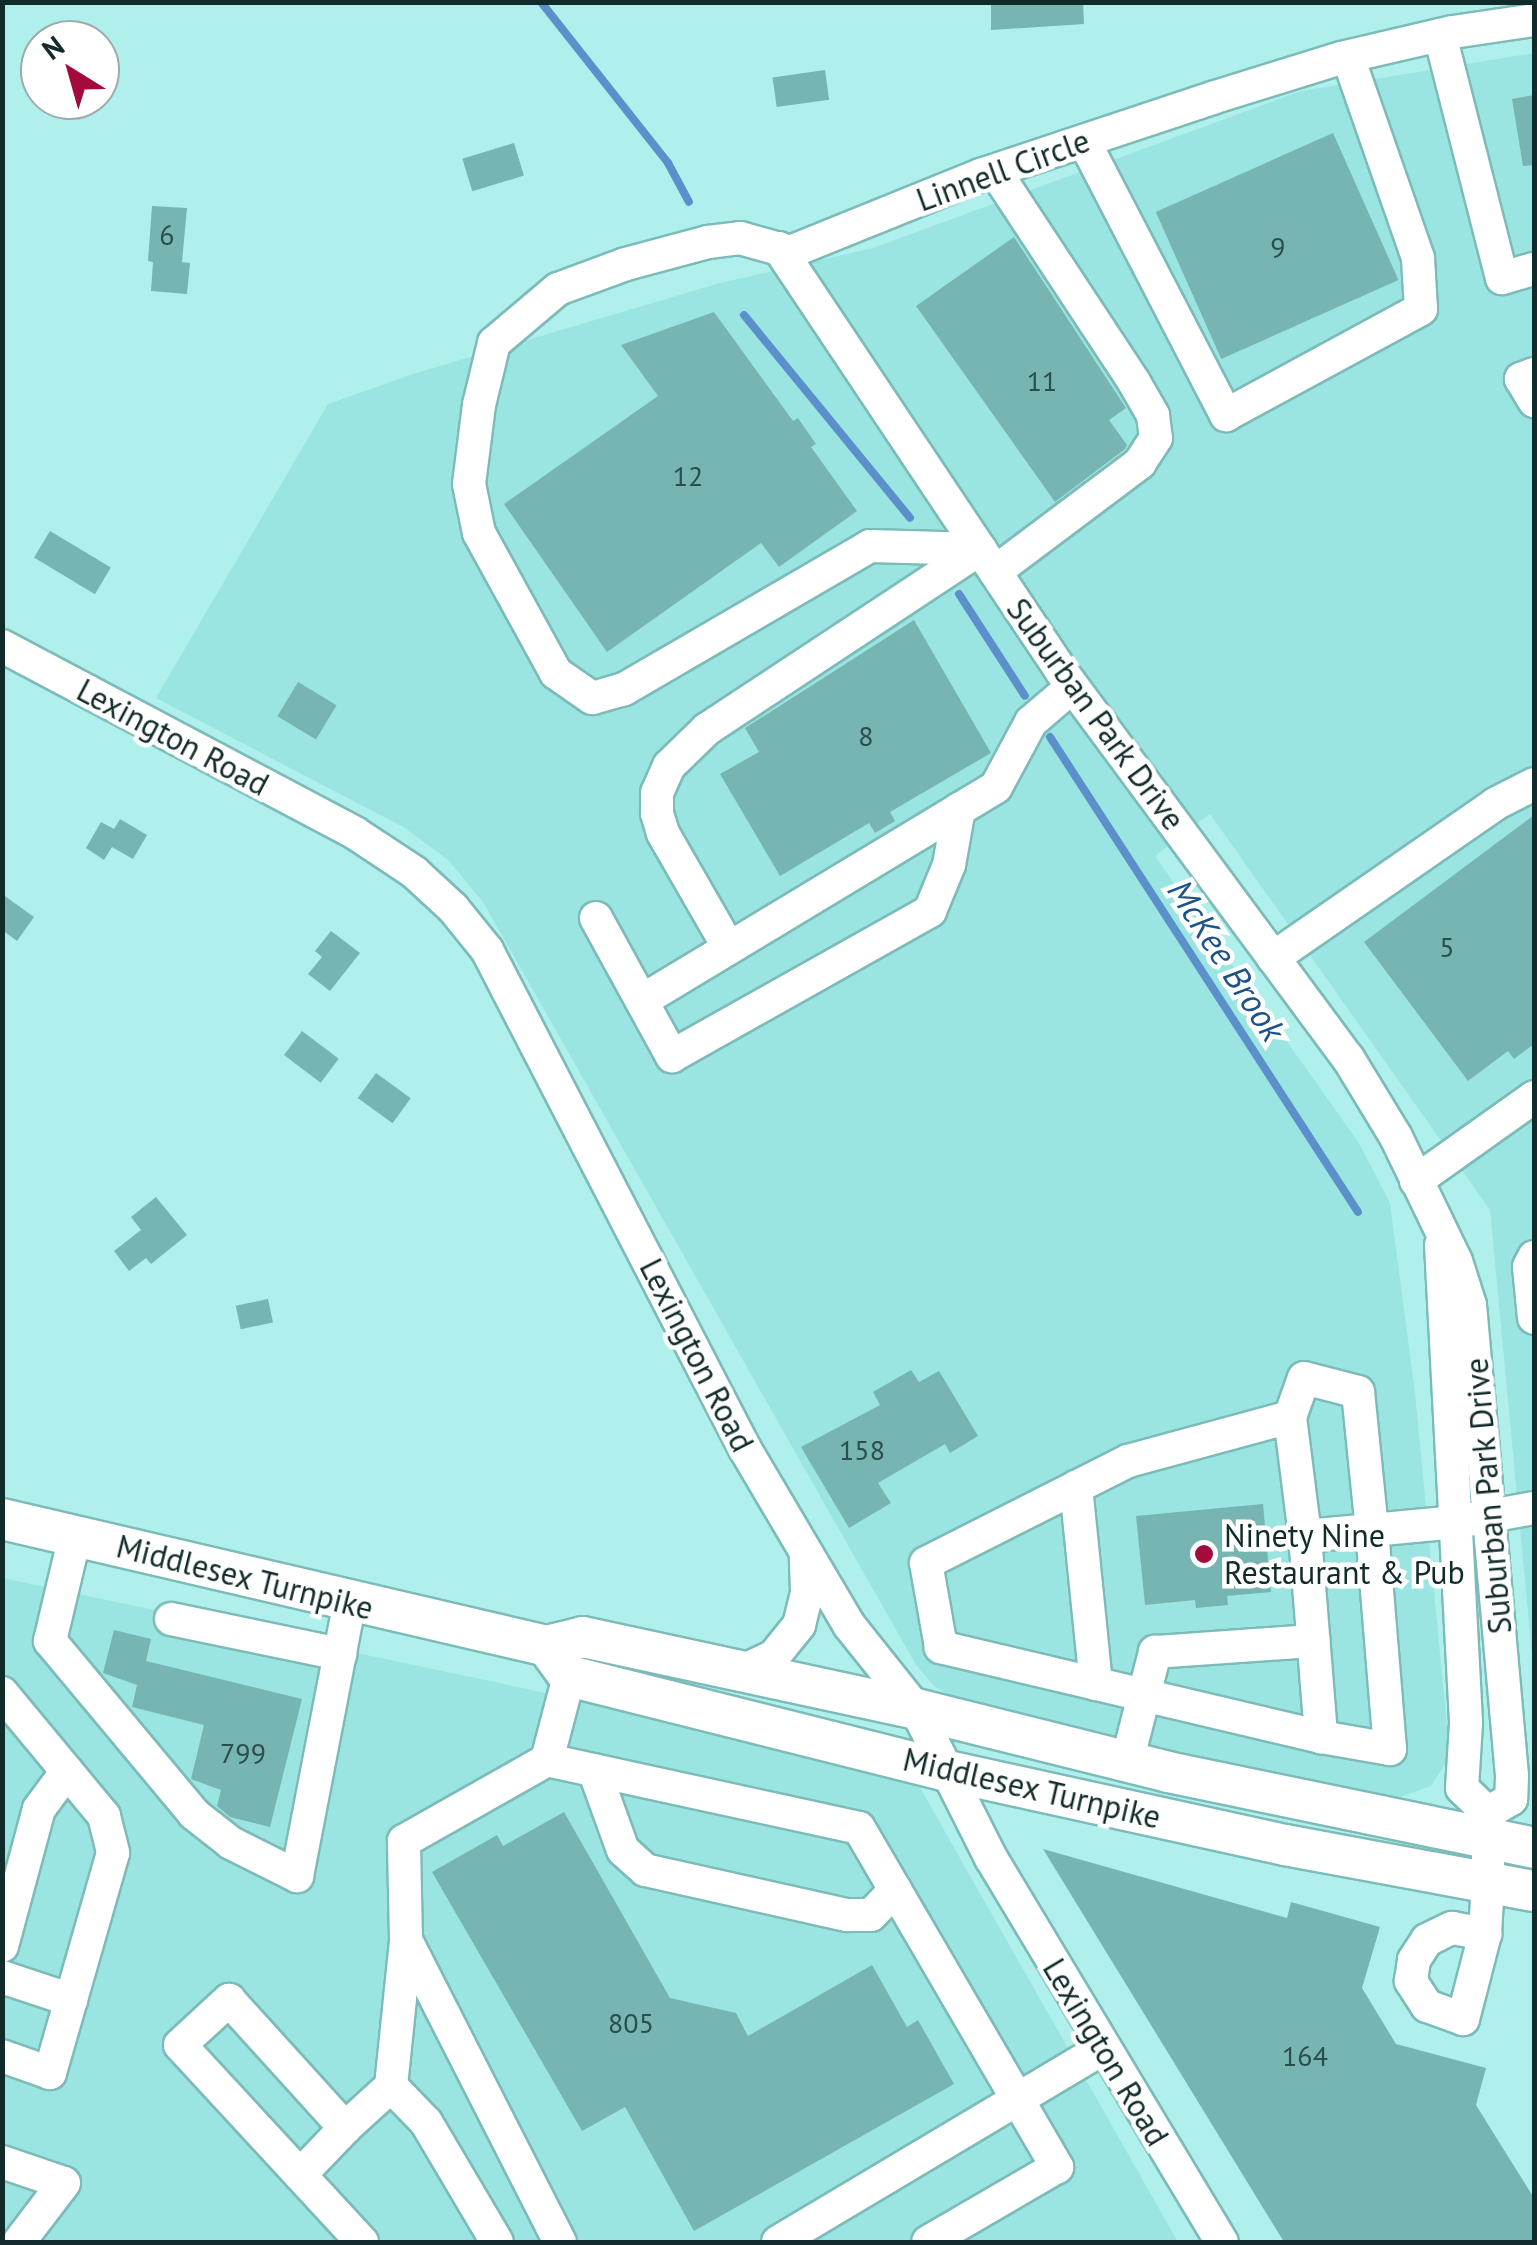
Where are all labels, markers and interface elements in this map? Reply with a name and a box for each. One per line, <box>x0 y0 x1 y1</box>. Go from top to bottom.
north arrow <box>20 20 120 120</box>
text: N <box>34 27 71 68</box>
street label: Linnell Circle <box>911 121 1095 219</box>
house number: 6 <box>159 218 175 252</box>
house number: 9 <box>1270 230 1286 264</box>
house number: 11 <box>1027 364 1057 398</box>
house number: 12 <box>673 459 703 493</box>
street label: Suburban Park Drive <box>999 590 1193 838</box>
street label: Lexington Road <box>71 670 275 804</box>
house number: 8 <box>858 719 874 753</box>
water label: McKee Brook <box>1159 872 1295 1048</box>
house number: 5 <box>1439 930 1455 964</box>
street label: Lexington Road <box>632 1252 762 1458</box>
street label: Suburban Park Drive <box>1457 1356 1519 1636</box>
house number: 158 <box>839 1433 885 1467</box>
place label: Ninety Nine Restaurant & Pub <box>1224 1517 1465 1592</box>
street label: Middlesex Turnpike <box>112 1526 378 1628</box>
marker: Ninety Nine Restaurant & Pub <box>1193 1543 1215 1565</box>
house number: 799 <box>220 1736 266 1770</box>
street label: Middlesex Turnpike <box>899 1739 1165 1837</box>
street label: Lexington Road <box>1035 1952 1177 2152</box>
house number: 805 <box>608 2006 654 2040</box>
house number: 164 <box>1282 2039 1328 2073</box>

